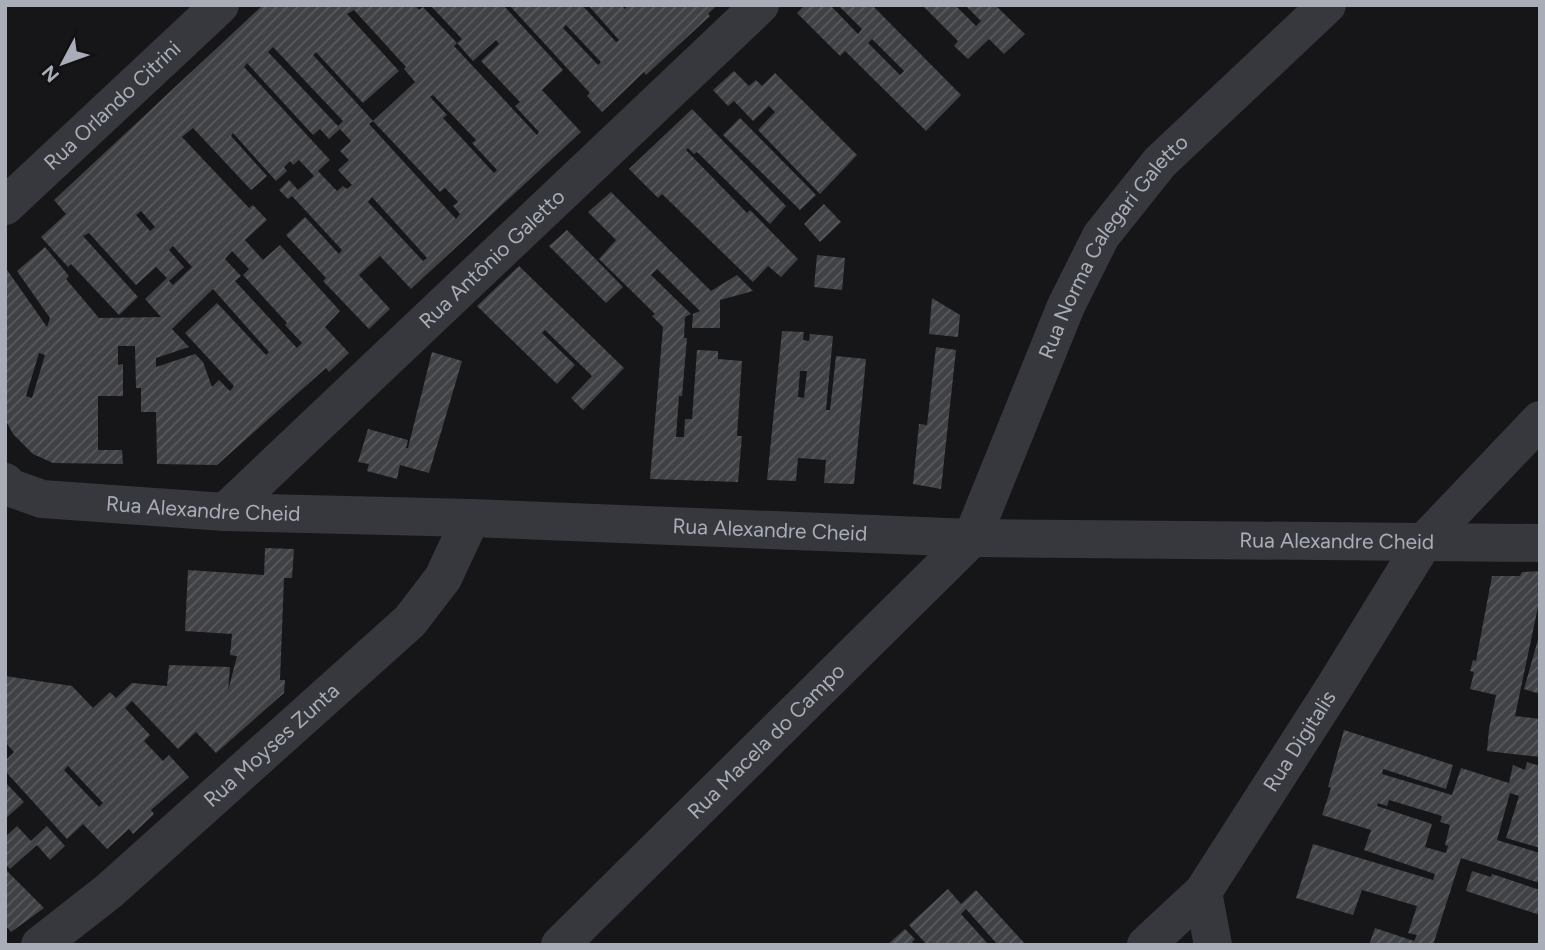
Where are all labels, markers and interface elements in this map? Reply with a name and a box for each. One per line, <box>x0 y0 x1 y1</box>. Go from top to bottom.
north arrow <box>28 28 98 98</box>
street label: Rua Orlando Citrini <box>39 36 185 175</box>
text: N <box>37 61 64 87</box>
street label: Rua Norma Calegari Galetto <box>1033 129 1193 362</box>
street label: Rua Antônio Galetto <box>414 184 570 333</box>
street label: Rua Alexandre Cheid <box>105 491 301 526</box>
street label: Rua Alexandre Cheid <box>672 513 868 546</box>
street label: Rua Alexandre Cheid <box>1239 527 1434 554</box>
street label: Rua Macela do Campo <box>682 658 850 824</box>
street label: Rua Moyses Zunta <box>198 678 344 812</box>
street label: Rua Digitalis <box>1258 686 1341 796</box>

